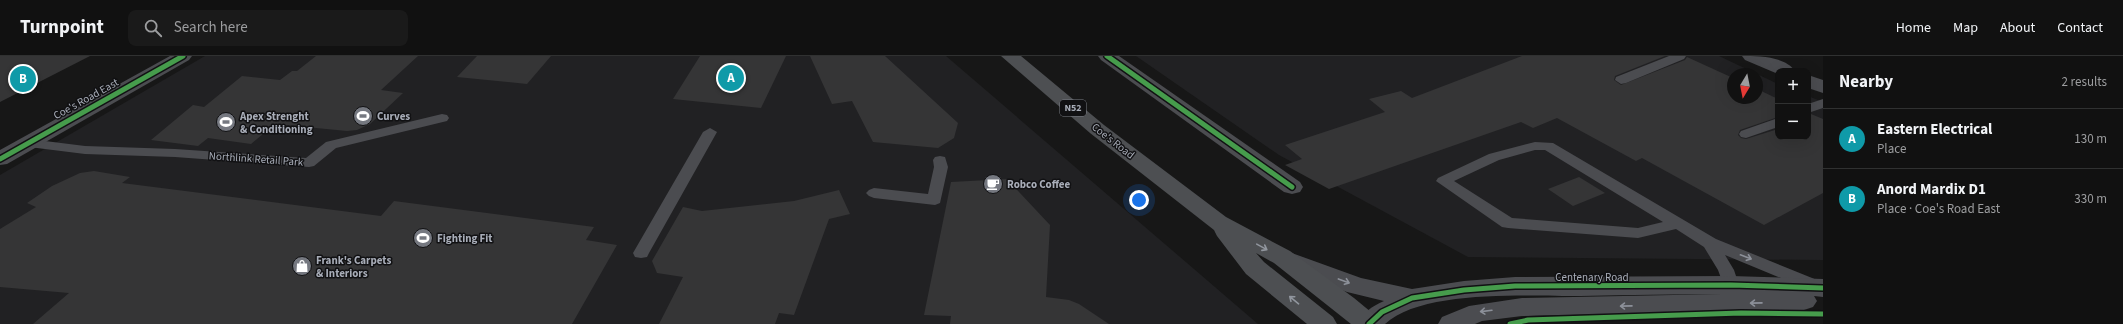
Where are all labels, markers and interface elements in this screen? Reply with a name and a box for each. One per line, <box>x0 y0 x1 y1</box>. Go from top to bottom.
search box <box>128 10 408 46</box>
text: Turnpoint <box>20 14 104 41</box>
icon: search <box>142 17 164 39</box>
text: Search here <box>174 17 248 38</box>
text: Home <box>1896 18 1931 38</box>
text: Map <box>1953 18 1978 38</box>
text: About <box>2000 18 2035 38</box>
text: Contact <box>2057 18 2103 38</box>
pin: A <box>718 63 744 93</box>
pin: B <box>10 64 36 94</box>
north arrow <box>1727 68 1763 104</box>
map controls <box>1775 68 1811 140</box>
button: + <box>1775 68 1811 104</box>
text: Nearby <box>1839 70 1893 94</box>
text: 2 results <box>2062 73 2107 91</box>
street label: Coe's Road East <box>51 75 121 123</box>
road number: N52 <box>1060 100 1086 116</box>
button: − <box>1775 104 1811 140</box>
sports icon: Curves <box>352 105 374 127</box>
place label: Apex Strenght & Conditioning <box>239 109 313 137</box>
place label: Curves <box>377 109 410 124</box>
sports icon: Apex Strenght & Conditioning <box>215 111 237 133</box>
text: Eastern Electrical <box>1877 119 1992 140</box>
street label: Coe's Road <box>1088 120 1138 162</box>
text: A <box>1848 130 1856 148</box>
text: 130 m <box>2074 130 2107 148</box>
text: Place <box>1877 140 1906 158</box>
street label: Northlink Retail Park <box>208 148 304 170</box>
cafe icon: Robco Coffee <box>982 173 1004 195</box>
place label: Robco Coffee <box>1007 177 1070 192</box>
text: Anord Mardix D1 <box>1877 179 1986 200</box>
your location <box>1129 190 1149 210</box>
text: B <box>1848 190 1856 208</box>
text: 330 m <box>2074 190 2107 208</box>
text: Place · Coe's Road East <box>1877 200 2000 218</box>
sports icon: Fighting Fit <box>412 227 434 249</box>
place label: Fighting Fit <box>437 231 493 246</box>
one-way arrow <box>1256 243 1268 251</box>
place label: Frank's Carpets & Interiors <box>316 253 391 281</box>
one-way arrow <box>1740 254 1752 262</box>
shop icon: Frank's Carpets & Interiors <box>291 255 313 277</box>
street label: Centenary Road <box>1555 270 1629 285</box>
one-way arrow <box>1338 278 1350 286</box>
one-way arrow <box>1289 295 1299 304</box>
one-way arrow <box>1750 299 1763 306</box>
one-way arrow <box>1620 302 1633 309</box>
one-way arrow <box>1480 307 1493 315</box>

